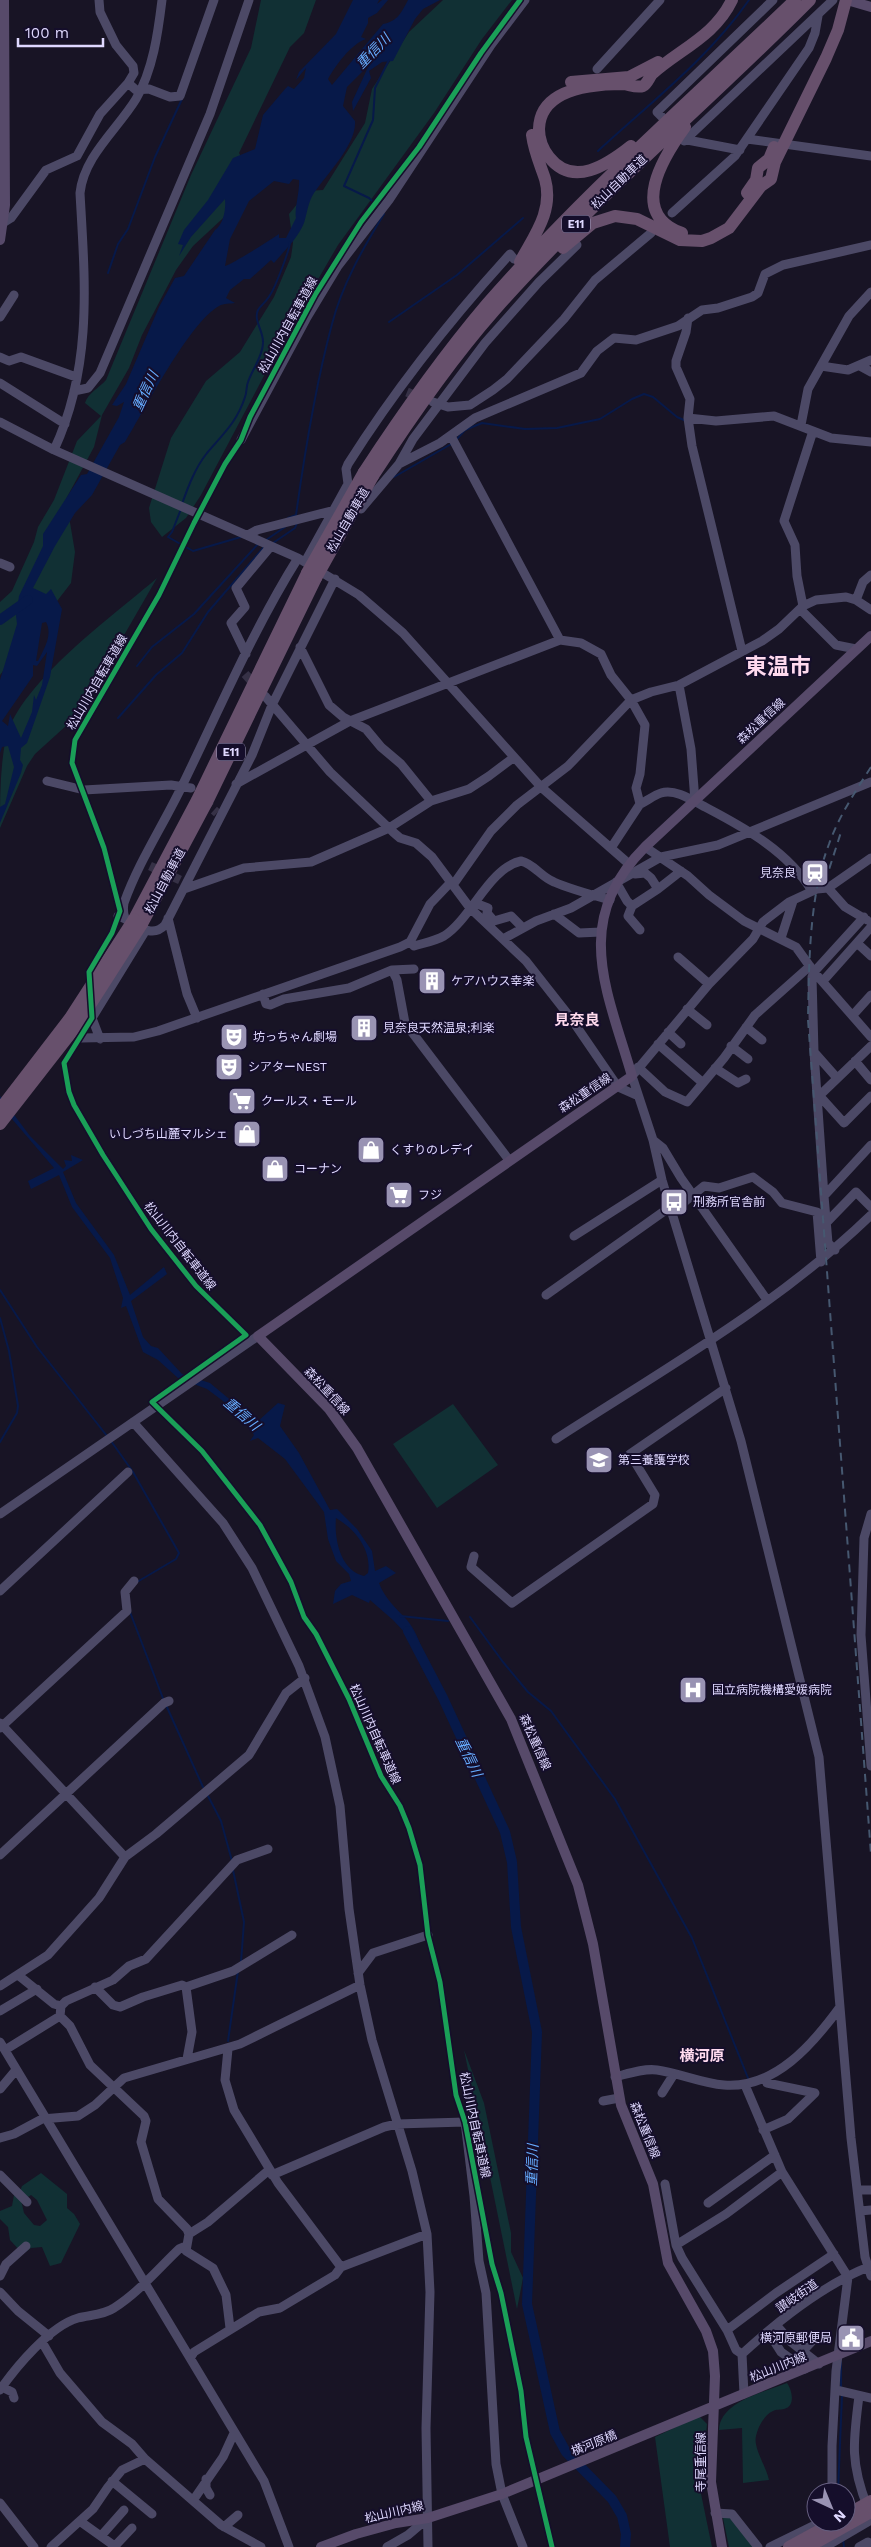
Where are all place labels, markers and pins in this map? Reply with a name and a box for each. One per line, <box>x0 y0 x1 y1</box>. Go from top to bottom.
station icon: 見奈良 <box>800 858 830 888</box>
place label: 見奈良 <box>760 866 796 880</box>
building icon: ケアハウス幸楽 <box>417 966 447 996</box>
place label: ケアハウス幸楽 <box>451 974 535 988</box>
building icon: 見奈良天然温泉;利楽 <box>349 1013 379 1043</box>
place label: 見奈良天然温泉;利楽 <box>383 1021 495 1035</box>
theatre icon: 坊っちゃん劇場 <box>219 1022 249 1052</box>
place label: 坊っちゃん劇場 <box>253 1030 337 1044</box>
theatre icon: シアターNEST <box>214 1052 244 1082</box>
place label: シアターNEST <box>248 1060 327 1074</box>
supermarket icon: クールス・モール <box>227 1086 257 1116</box>
place label: クールス・モール <box>261 1094 357 1108</box>
shop icon: いしづち山麓マルシェ <box>232 1119 262 1149</box>
place label: いしづち山麓マルシェ <box>109 1127 228 1141</box>
shop icon: くすりのレデイ <box>356 1135 386 1165</box>
place label: くすりのレデイ <box>390 1143 474 1157</box>
shop icon: コーナン <box>260 1154 290 1184</box>
place label: コーナン <box>294 1162 342 1176</box>
supermarket icon: フジ <box>384 1180 414 1210</box>
bus stop icon: 刑務所官舎前 <box>659 1187 689 1217</box>
place label: フジ <box>418 1188 442 1202</box>
place label: 刑務所官舎前 <box>693 1195 765 1209</box>
school or university icon: 第三養護学校 <box>584 1445 614 1475</box>
place label: 第三養護学校 <box>618 1453 690 1467</box>
hospital icon: 国立病院機構愛媛病院 <box>678 1675 708 1705</box>
place label: 国立病院機構愛媛病院 <box>712 1683 832 1697</box>
public building icon: 横河原郵便局 <box>836 2323 866 2353</box>
place label: 横河原郵便局 <box>760 2331 832 2345</box>

